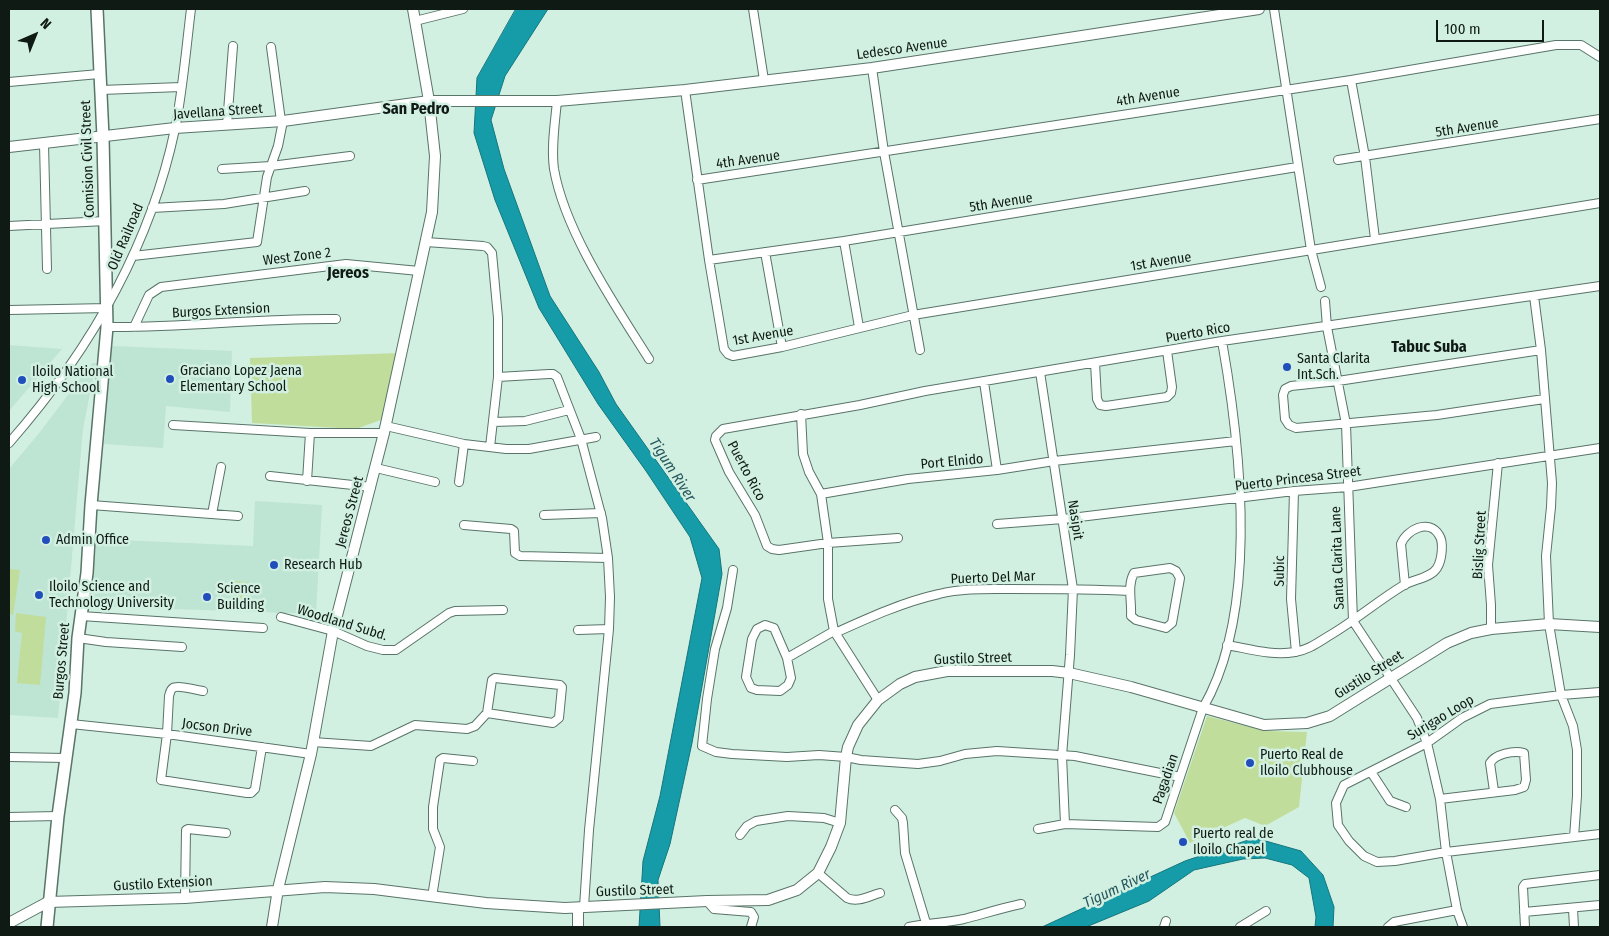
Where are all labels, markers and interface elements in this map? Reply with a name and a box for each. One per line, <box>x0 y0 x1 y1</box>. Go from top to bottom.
north arrow <box>10 10 60 60</box>
scale bar <box>1439 10 1546 42</box>
text: N <box>37 15 55 33</box>
text: 100 m <box>1444 20 1481 38</box>
street label: Ledesco Avenue <box>855 34 949 64</box>
street label: 4th Avenue <box>1115 84 1181 110</box>
street label: Comision Civil Street <box>78 100 98 218</box>
street label: Javellana Street <box>173 100 263 124</box>
district label: San Pedro <box>383 100 449 120</box>
street label: 5th Avenue <box>1434 115 1500 141</box>
street label: 4th Avenue <box>715 147 781 173</box>
street label: 5th Avenue <box>968 190 1034 216</box>
street label: Old Railroad <box>104 201 148 273</box>
street label: West Zone 2 <box>262 244 332 270</box>
street label: 1st Avenue <box>1129 249 1193 275</box>
district label: Jereos <box>327 264 369 284</box>
street label: Burgos Extension <box>171 300 271 322</box>
street label: Puerto Rico <box>1164 319 1232 347</box>
street label: 1st Avenue <box>731 322 795 350</box>
district label: Tabuc Suba <box>1391 338 1467 358</box>
place label: Santa Clarita Int.Sch. <box>1297 351 1370 384</box>
marker: Santa Clarita Int.Sch. <box>1281 361 1293 373</box>
place label: Graciano Lopez Jaena Elementary School <box>180 363 302 396</box>
place label: Iloilo National High School <box>32 364 113 397</box>
marker: Graciano Lopez Jaena Elementary School <box>164 373 176 385</box>
marker: Iloilo National High School <box>16 374 28 386</box>
water label: Tigum River <box>645 435 699 505</box>
street label: Puerto Rico <box>723 438 769 504</box>
street label: Port Elnido <box>920 451 984 473</box>
street label: Puerto Princesa Street <box>1234 463 1362 495</box>
street label: Jereos Street <box>332 474 368 550</box>
street label: Nasipit <box>1064 499 1086 541</box>
street label: Santa Clarita Lane <box>1328 506 1348 610</box>
street label: Bislig Street <box>1470 510 1490 580</box>
place label: Admin Office <box>56 532 129 548</box>
marker: Admin Office <box>40 534 52 546</box>
street label: Subic <box>1271 555 1289 587</box>
place label: Research Hub <box>284 557 362 573</box>
marker: Research Hub <box>268 559 280 571</box>
street label: Puerto Del Mar <box>950 568 1036 588</box>
place label: Iloilo Science and Technology University <box>49 579 174 612</box>
place label: Science Building <box>217 581 264 614</box>
marker: Iloilo Science and Technology University <box>33 589 45 601</box>
marker: Science Building <box>201 591 213 603</box>
street label: Woodland Subd. <box>295 601 389 645</box>
street label: Burgos Street <box>50 622 74 700</box>
street label: Gustilo Street <box>1331 647 1407 703</box>
street label: Gustilo Street <box>934 649 1012 669</box>
street label: Surigao Loop <box>1405 692 1477 744</box>
street label: Jocson Drive <box>181 715 253 741</box>
place label: Puerto Real de Iloilo Clubhouse <box>1260 747 1353 780</box>
street label: Pagadian <box>1150 752 1182 806</box>
marker: Puerto Real de Iloilo Clubhouse <box>1244 757 1256 769</box>
place label: Puerto real de Iloilo Chapel <box>1193 826 1274 859</box>
marker: Puerto real de Iloilo Chapel <box>1177 836 1189 848</box>
water label: Tigum River <box>1081 866 1153 912</box>
street label: Gustilo Extension <box>113 873 213 895</box>
street label: Gustilo Street <box>596 881 674 901</box>

